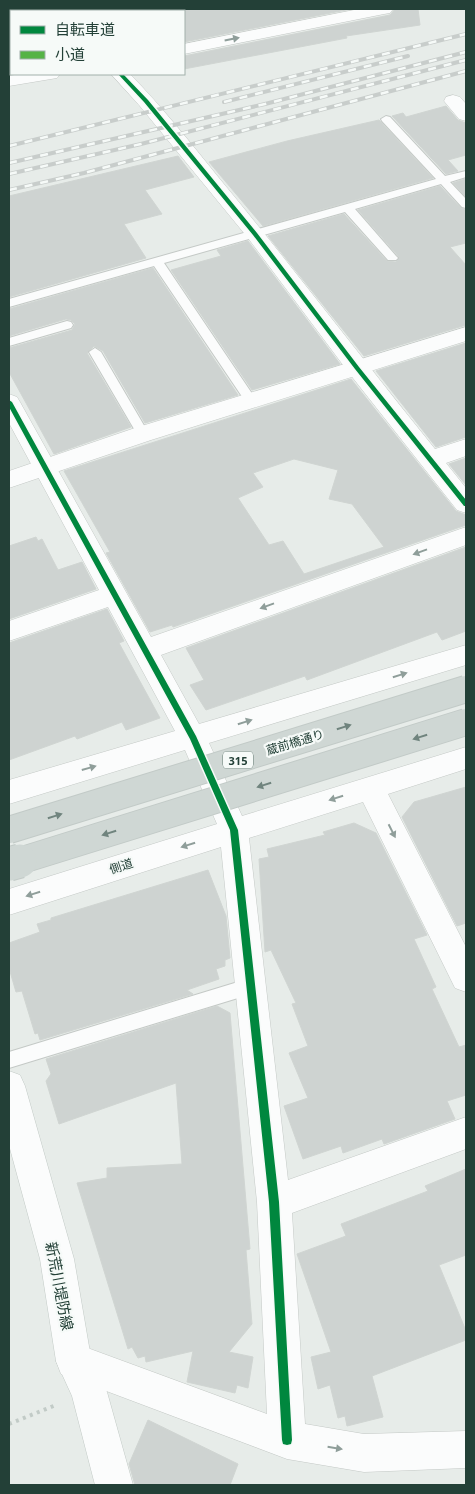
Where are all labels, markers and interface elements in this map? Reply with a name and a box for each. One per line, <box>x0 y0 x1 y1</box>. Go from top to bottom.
legend <box>10 10 185 75</box>
text: 自転車道 <box>55 19 115 39</box>
one-way arrow <box>224 35 239 43</box>
text: 小道 <box>55 44 85 64</box>
one-way arrow <box>412 548 427 556</box>
one-way arrow <box>259 602 274 610</box>
one-way arrow <box>393 670 408 678</box>
one-way arrow <box>237 717 252 725</box>
one-way arrow <box>337 722 352 730</box>
street label: 蔵前橋通り <box>264 725 326 759</box>
one-way arrow <box>412 733 427 741</box>
road number: 315 <box>223 752 253 768</box>
one-way arrow <box>82 764 97 772</box>
one-way arrow <box>257 781 272 789</box>
one-way arrow <box>329 795 344 803</box>
one-way arrow <box>48 812 63 819</box>
one-way arrow <box>388 824 396 838</box>
one-way arrow <box>102 829 117 837</box>
one-way arrow <box>180 842 195 849</box>
street label: 側道 <box>107 854 135 878</box>
one-way arrow <box>25 891 40 898</box>
street label: 新荒川堤防線 <box>42 1240 78 1332</box>
one-way arrow <box>328 1444 344 1452</box>

